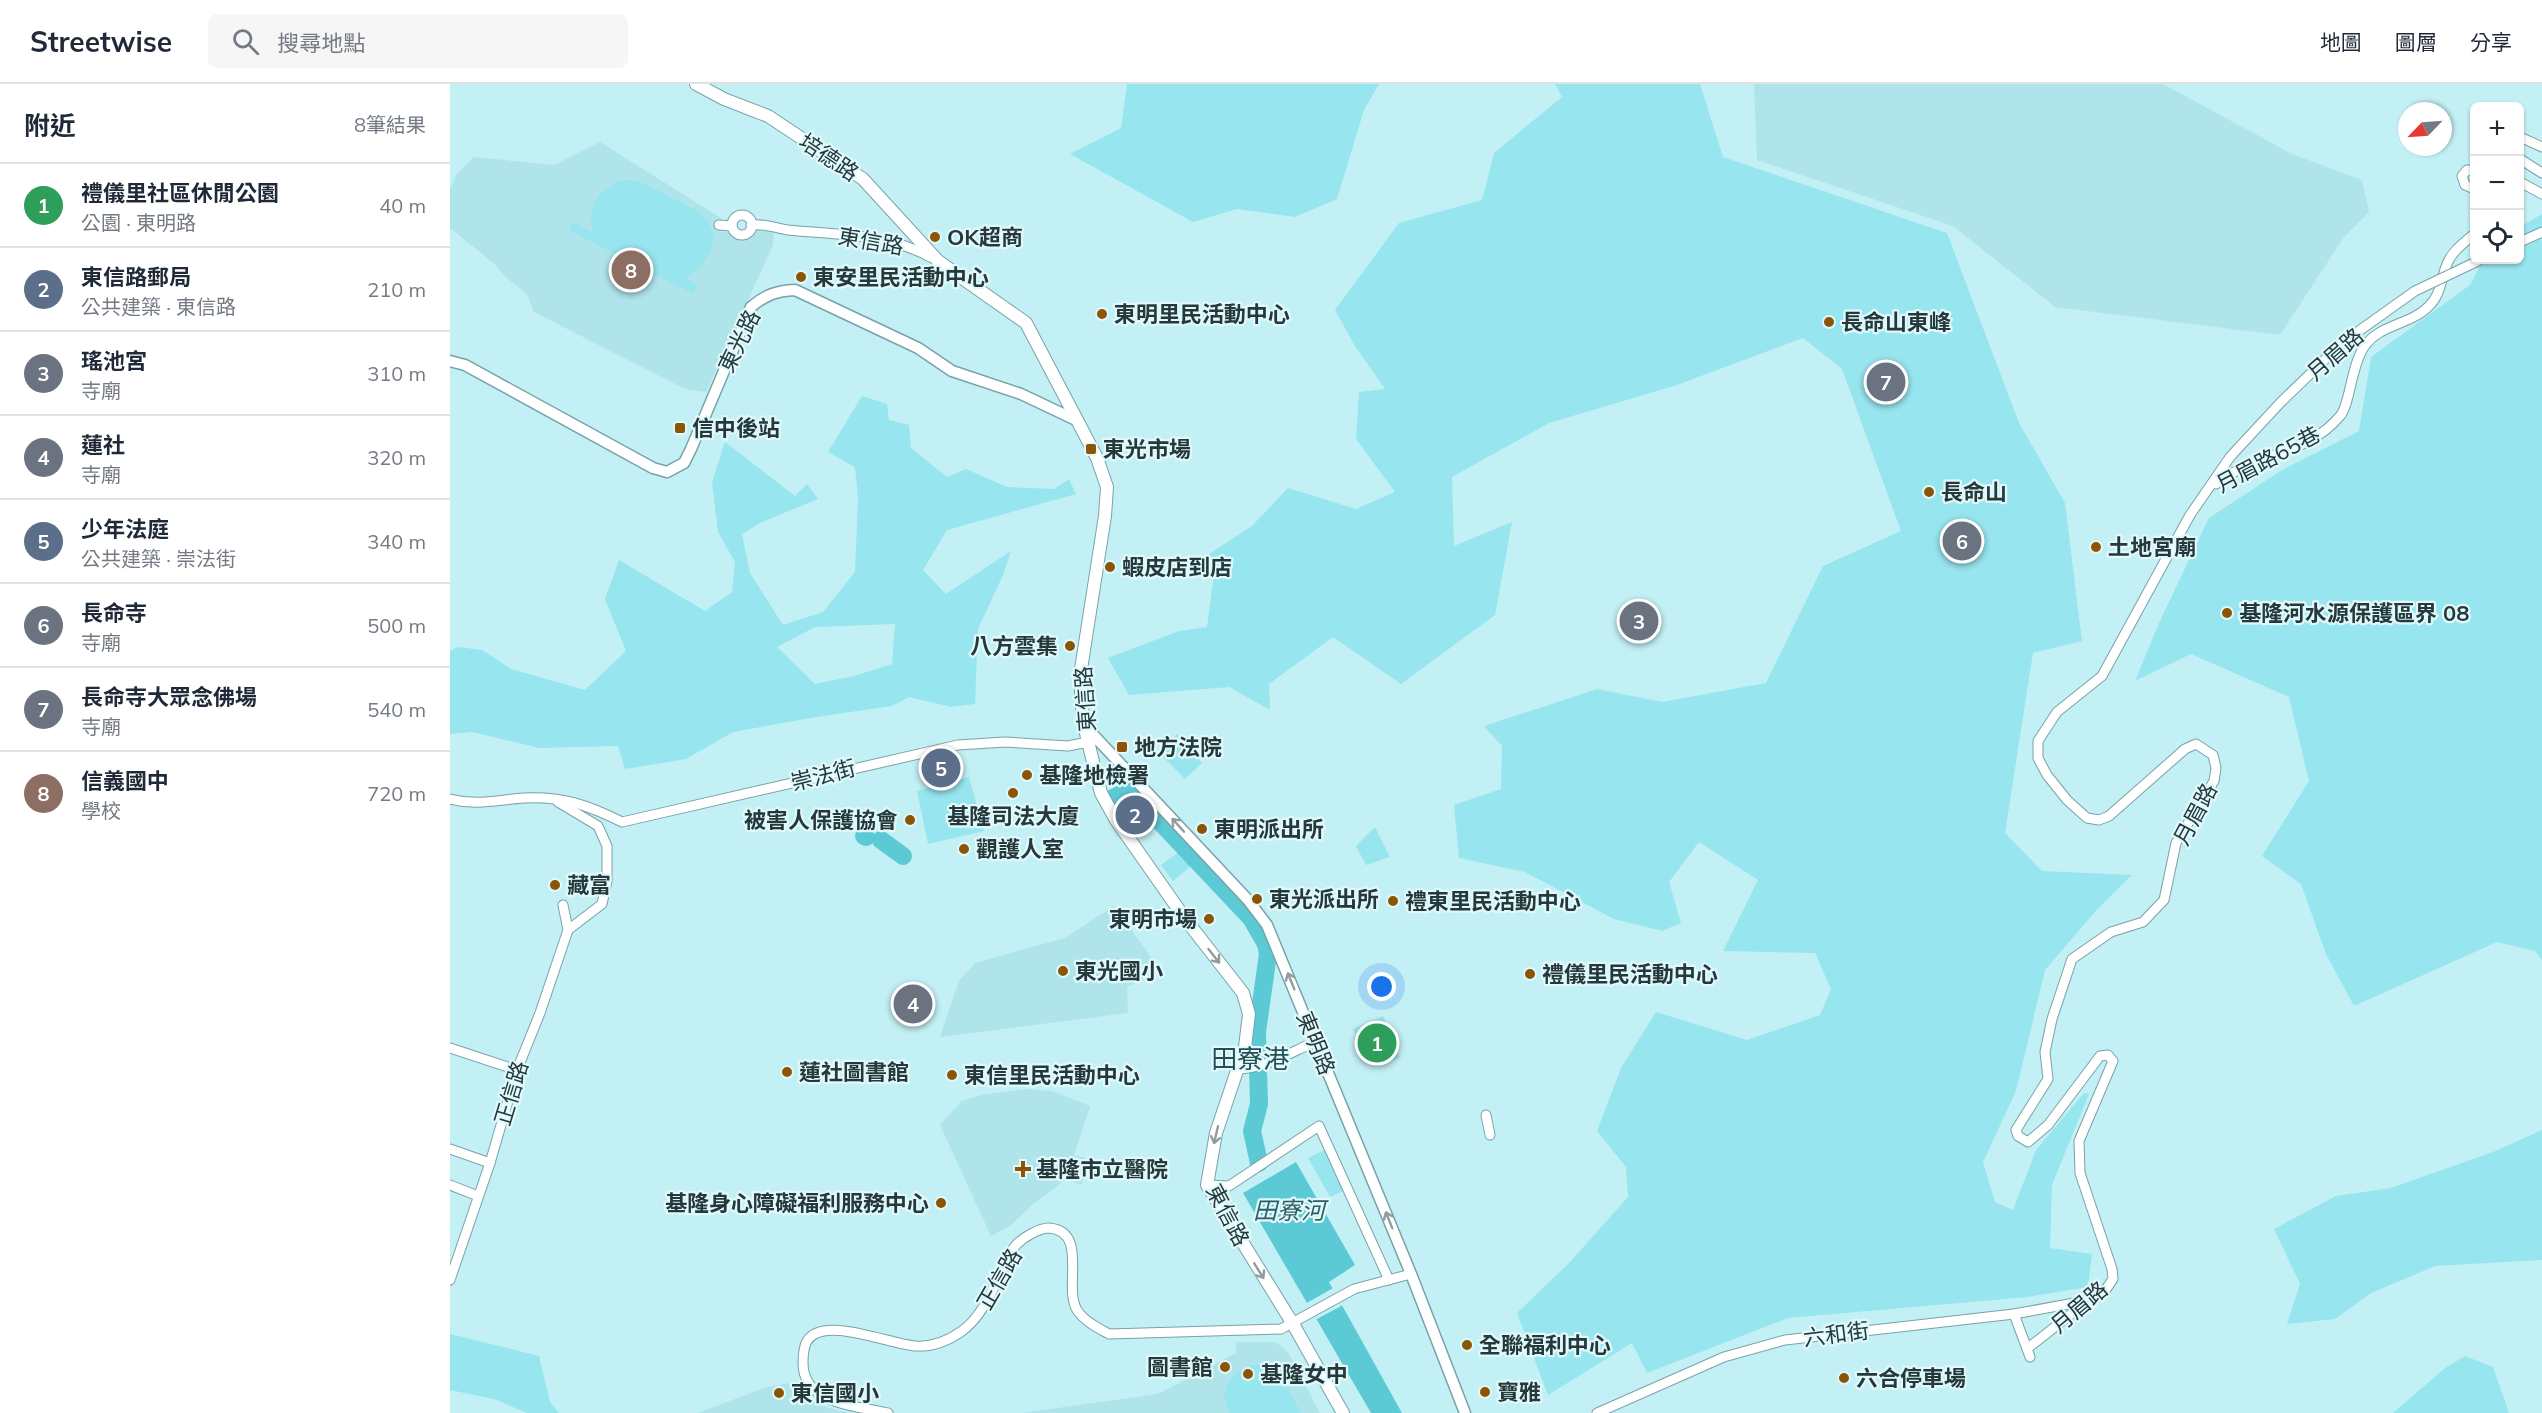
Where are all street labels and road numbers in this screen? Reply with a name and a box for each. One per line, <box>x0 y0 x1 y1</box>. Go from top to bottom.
street label: 培德路 <box>794 127 864 187</box>
street label: 東信路 <box>836 221 906 261</box>
street label: 東光路 <box>712 305 766 377</box>
street label: 月眉路 <box>2301 322 2369 386</box>
street label: 月眉路65巷 <box>2211 420 2325 498</box>
street label: 東信路 <box>1069 665 1101 733</box>
street label: 崇法街 <box>788 753 858 797</box>
street label: 月眉路 <box>2167 778 2223 850</box>
street label: 東明路 <box>1291 1007 1341 1079</box>
street label: 正信路 <box>488 1057 534 1129</box>
street label: 東信路 <box>1200 1179 1256 1251</box>
street label: 正信路 <box>970 1243 1028 1315</box>
street label: 月眉路 <box>2045 1275 2113 1339</box>
street label: 六和街 <box>1802 1316 1870 1352</box>

